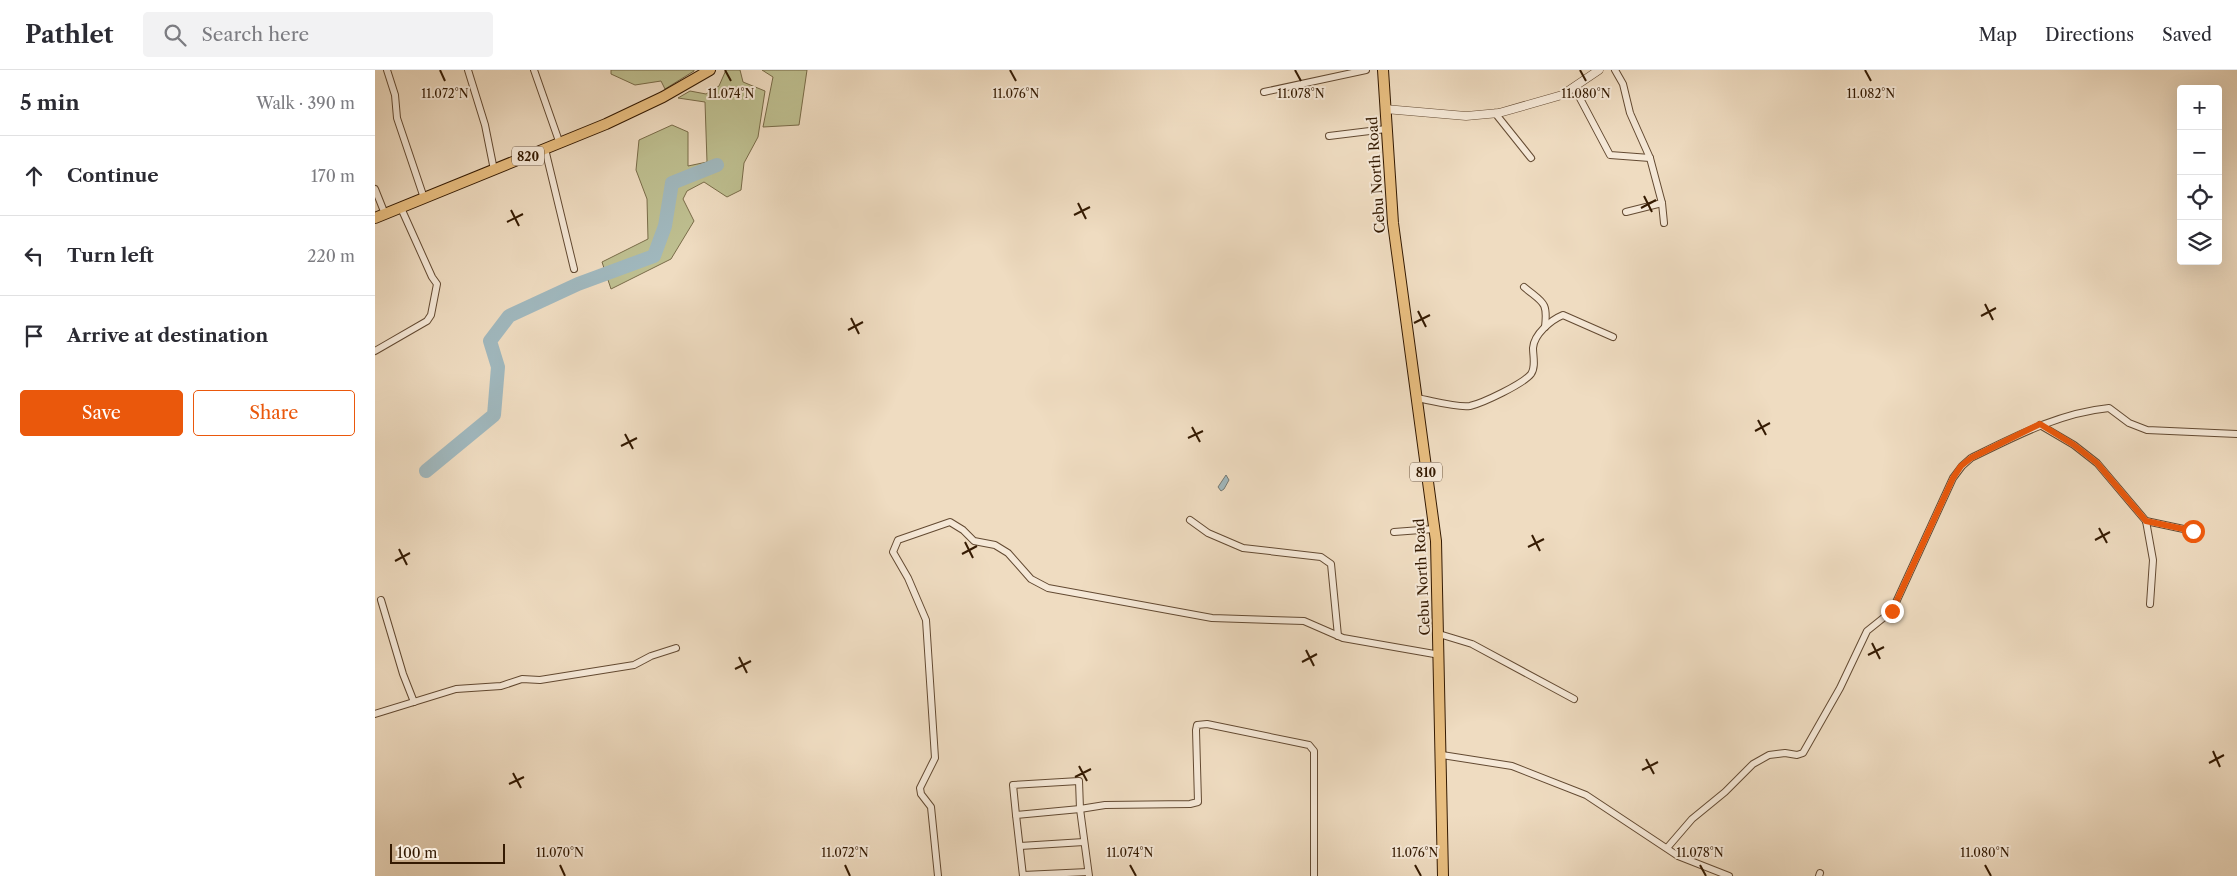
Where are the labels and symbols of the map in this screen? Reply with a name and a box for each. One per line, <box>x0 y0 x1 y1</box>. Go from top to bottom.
text: 11.072°N <box>421 86 469 101</box>
text: 11.074°N <box>708 86 755 101</box>
text: 11.076°N <box>993 86 1040 101</box>
text: 11.078°N <box>1277 86 1325 101</box>
text: 11.080°N <box>1561 86 1611 101</box>
text: 11.082°N <box>1847 86 1895 101</box>
street label: Cebu North Road <box>1363 115 1389 234</box>
road number: 820 <box>512 146 544 165</box>
road number: 810 <box>1410 462 1442 482</box>
street label: Cebu North Road <box>1410 518 1434 636</box>
route start <box>2182 520 2205 543</box>
route end <box>1881 600 1904 623</box>
scale bar <box>390 841 505 864</box>
text: 11.070°N <box>536 845 584 860</box>
text: 11.072°N <box>821 845 869 860</box>
text: 11.074°N <box>1107 845 1154 860</box>
text: 11.076°N <box>1392 845 1439 860</box>
text: 11.078°N <box>1676 845 1724 860</box>
text: 11.080°N <box>1960 845 2010 860</box>

